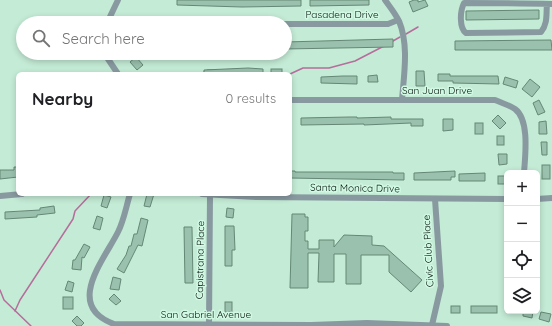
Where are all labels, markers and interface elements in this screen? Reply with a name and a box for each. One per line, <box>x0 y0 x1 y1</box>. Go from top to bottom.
street label: Pasadena Drive <box>305 8 379 21</box>
search box <box>16 16 292 60</box>
icon: search <box>30 27 52 49</box>
text: Search here <box>62 29 145 48</box>
street label: San Juan Drive <box>402 84 472 97</box>
text: Nearby <box>32 88 93 109</box>
text: 0 results <box>225 90 276 106</box>
map controls <box>504 170 540 314</box>
button: + <box>504 170 540 206</box>
street label: Santa Monica Drive <box>310 181 400 195</box>
button: − <box>504 206 540 242</box>
street label: Civic Club Place <box>420 214 436 288</box>
street label: Capistrana Place <box>193 220 207 299</box>
button: locate <box>504 242 540 278</box>
button: layers <box>504 278 540 314</box>
street label: San Gabriel Avenue <box>161 308 251 321</box>

